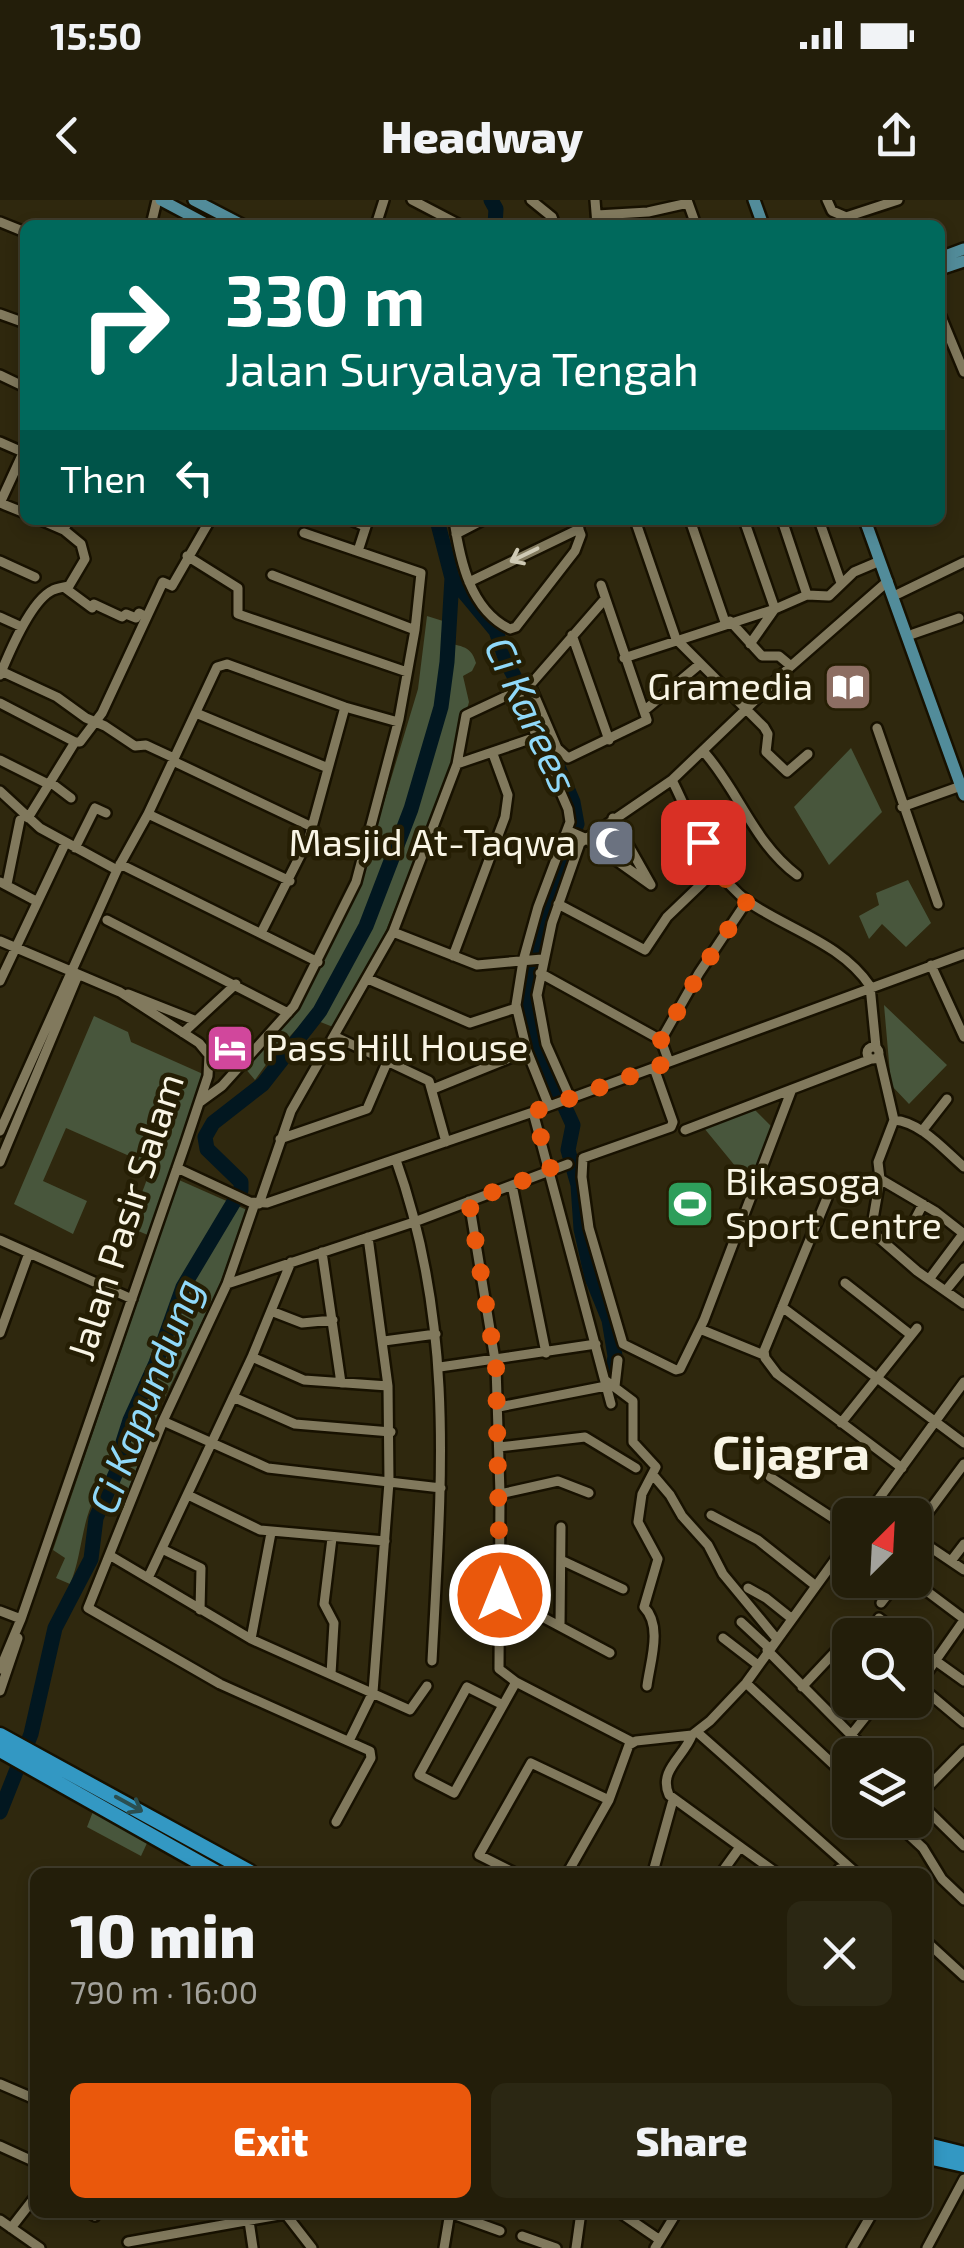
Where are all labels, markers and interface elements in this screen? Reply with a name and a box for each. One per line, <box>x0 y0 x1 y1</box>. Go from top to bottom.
text: 15:50 <box>50 12 142 58</box>
icon: back <box>40 108 95 163</box>
text: Headway <box>381 108 583 162</box>
icon: share <box>869 108 924 163</box>
text: 330 m <box>225 256 425 340</box>
icon: right <box>60 260 190 390</box>
text: Jalan Suryalaya Tengah <box>225 341 699 395</box>
icon: left <box>167 450 222 505</box>
text: Then <box>60 455 147 501</box>
one-way arrow <box>510 547 540 566</box>
water label: Ci Karees <box>476 629 590 800</box>
library icon: Gramedia <box>822 661 874 713</box>
place label: Gramedia <box>647 662 813 708</box>
pin <box>661 800 746 885</box>
icon: arrive <box>676 815 731 870</box>
mosque icon: Masjid At-Taqwa <box>585 817 637 869</box>
place label: Masjid At-Taqwa <box>289 818 576 864</box>
hotel icon: Pass Hill House <box>204 1022 256 1074</box>
place label: Pass Hill House <box>265 1023 528 1069</box>
street label: Jalan Pasir Salam <box>56 1067 192 1366</box>
place label: Bikasoga Sport Centre <box>725 1157 942 1247</box>
sports icon: Bikasoga Sport Centre <box>664 1178 716 1230</box>
water label: Ci Kapundung <box>77 1271 211 1520</box>
district label: Cijagra <box>712 1422 870 1480</box>
north arrow <box>832 1498 932 1598</box>
map controls <box>832 1498 932 1838</box>
position arrow <box>448 1543 552 1647</box>
button: search <box>832 1618 932 1718</box>
button: layers <box>832 1738 932 1838</box>
one-way arrow <box>113 1795 143 1815</box>
text: 10 min <box>70 1898 256 1970</box>
button: close <box>787 1901 892 2006</box>
text: 790 m · 16:00 <box>70 1972 258 2010</box>
button: Exit <box>70 2083 471 2198</box>
button: Share <box>491 2083 892 2198</box>

